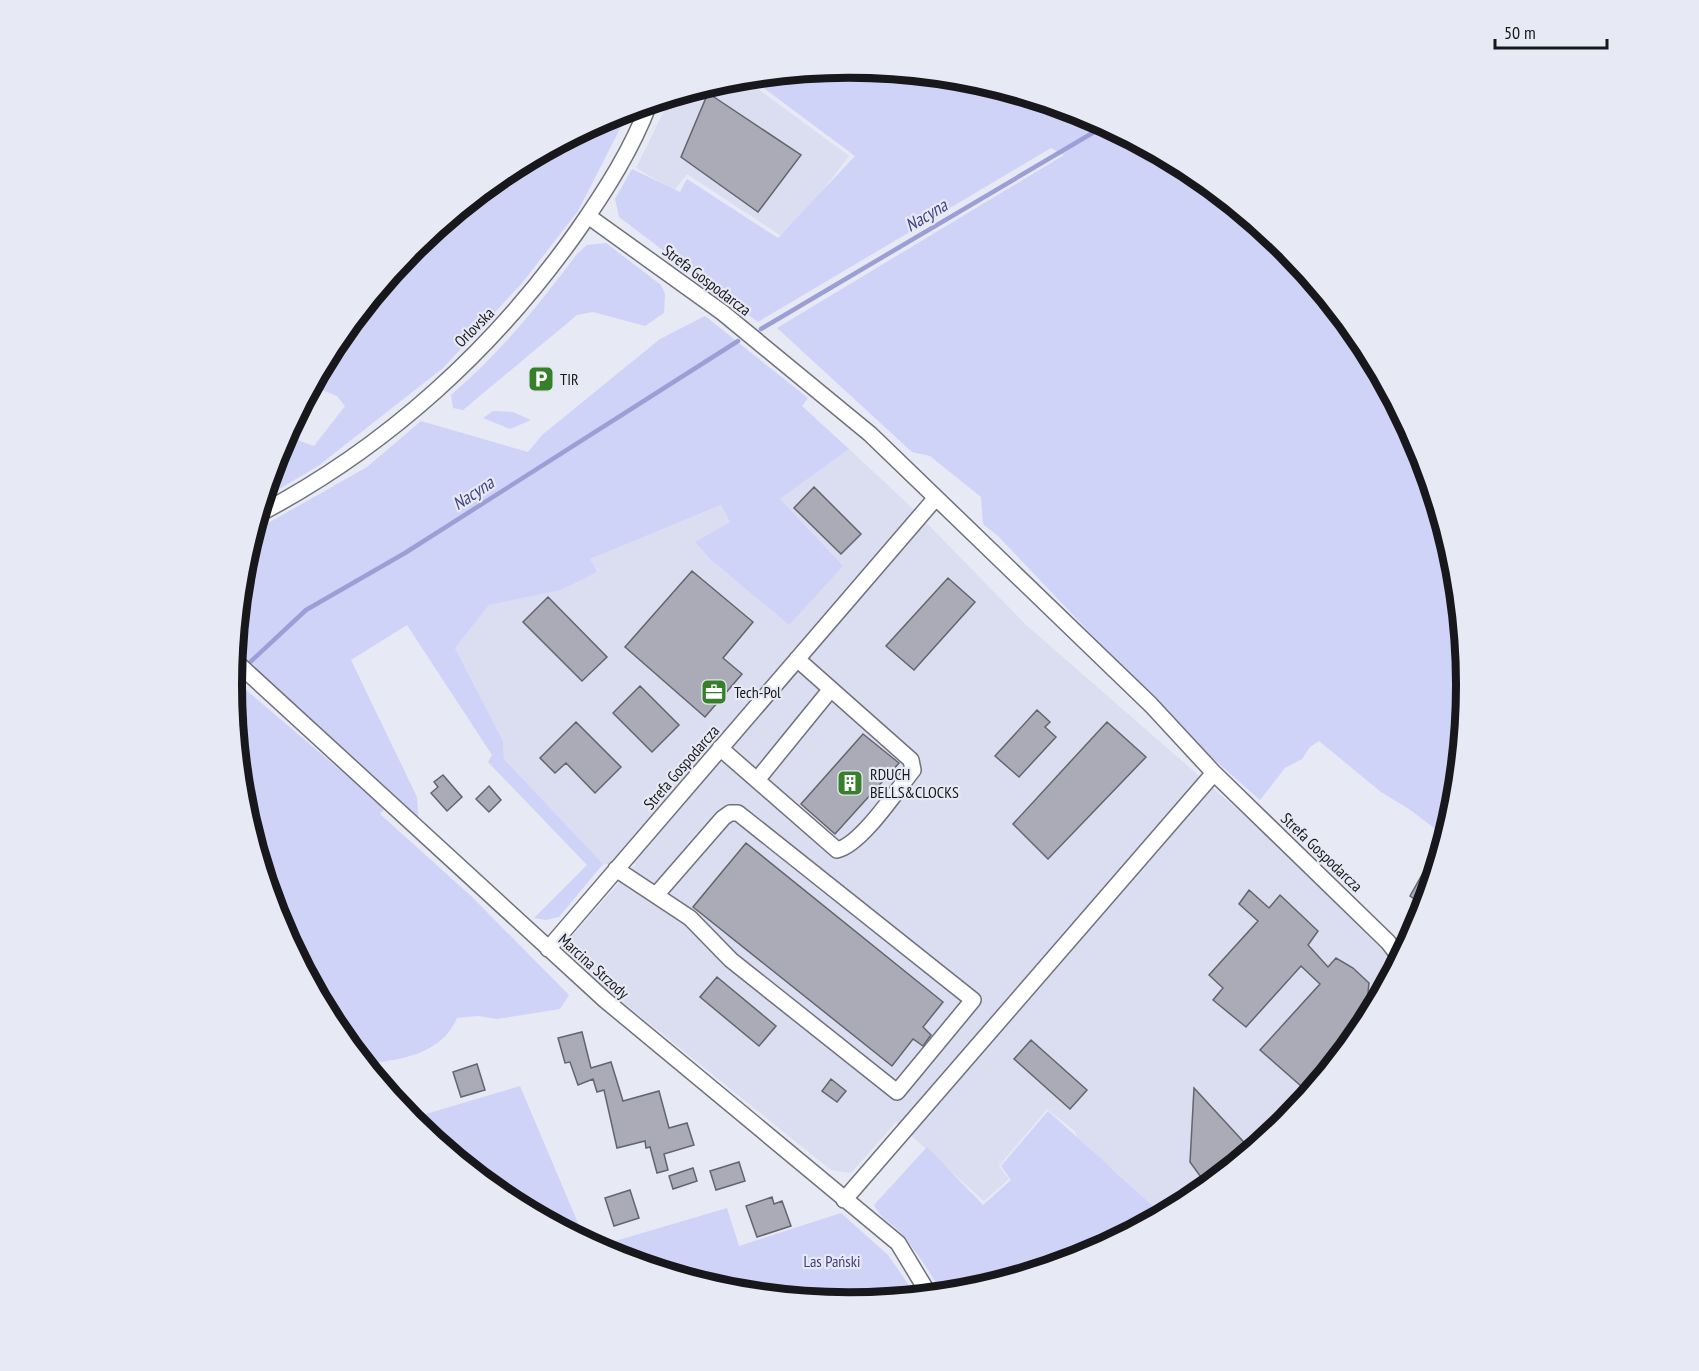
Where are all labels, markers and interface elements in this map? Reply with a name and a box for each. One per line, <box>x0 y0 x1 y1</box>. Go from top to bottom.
scale bar <box>1495 12 1608 50</box>
text: 50 m <box>1504 21 1536 44</box>
water label: Nacyna <box>901 193 952 236</box>
street label: Strefa Gospodarcza <box>659 240 755 320</box>
street label: Orlovska <box>450 303 498 351</box>
parking icon: TIR <box>526 364 556 394</box>
place label: TIR <box>560 369 579 389</box>
water label: Nacyna <box>448 471 499 515</box>
office icon: Tech-Pol <box>699 677 729 707</box>
place label: Tech-Pol <box>734 682 781 702</box>
street label: Strefa Gospodarcza <box>639 721 723 813</box>
place label: RDUCH BELLS&CLOCKS <box>870 764 959 802</box>
building icon: RDUCH BELLS&CLOCKS <box>835 768 865 798</box>
street label: Strefa Gospodarcza <box>1277 808 1367 896</box>
street label: Marcina Strzody <box>555 929 633 1003</box>
park label: Las Pański <box>804 1251 860 1271</box>

